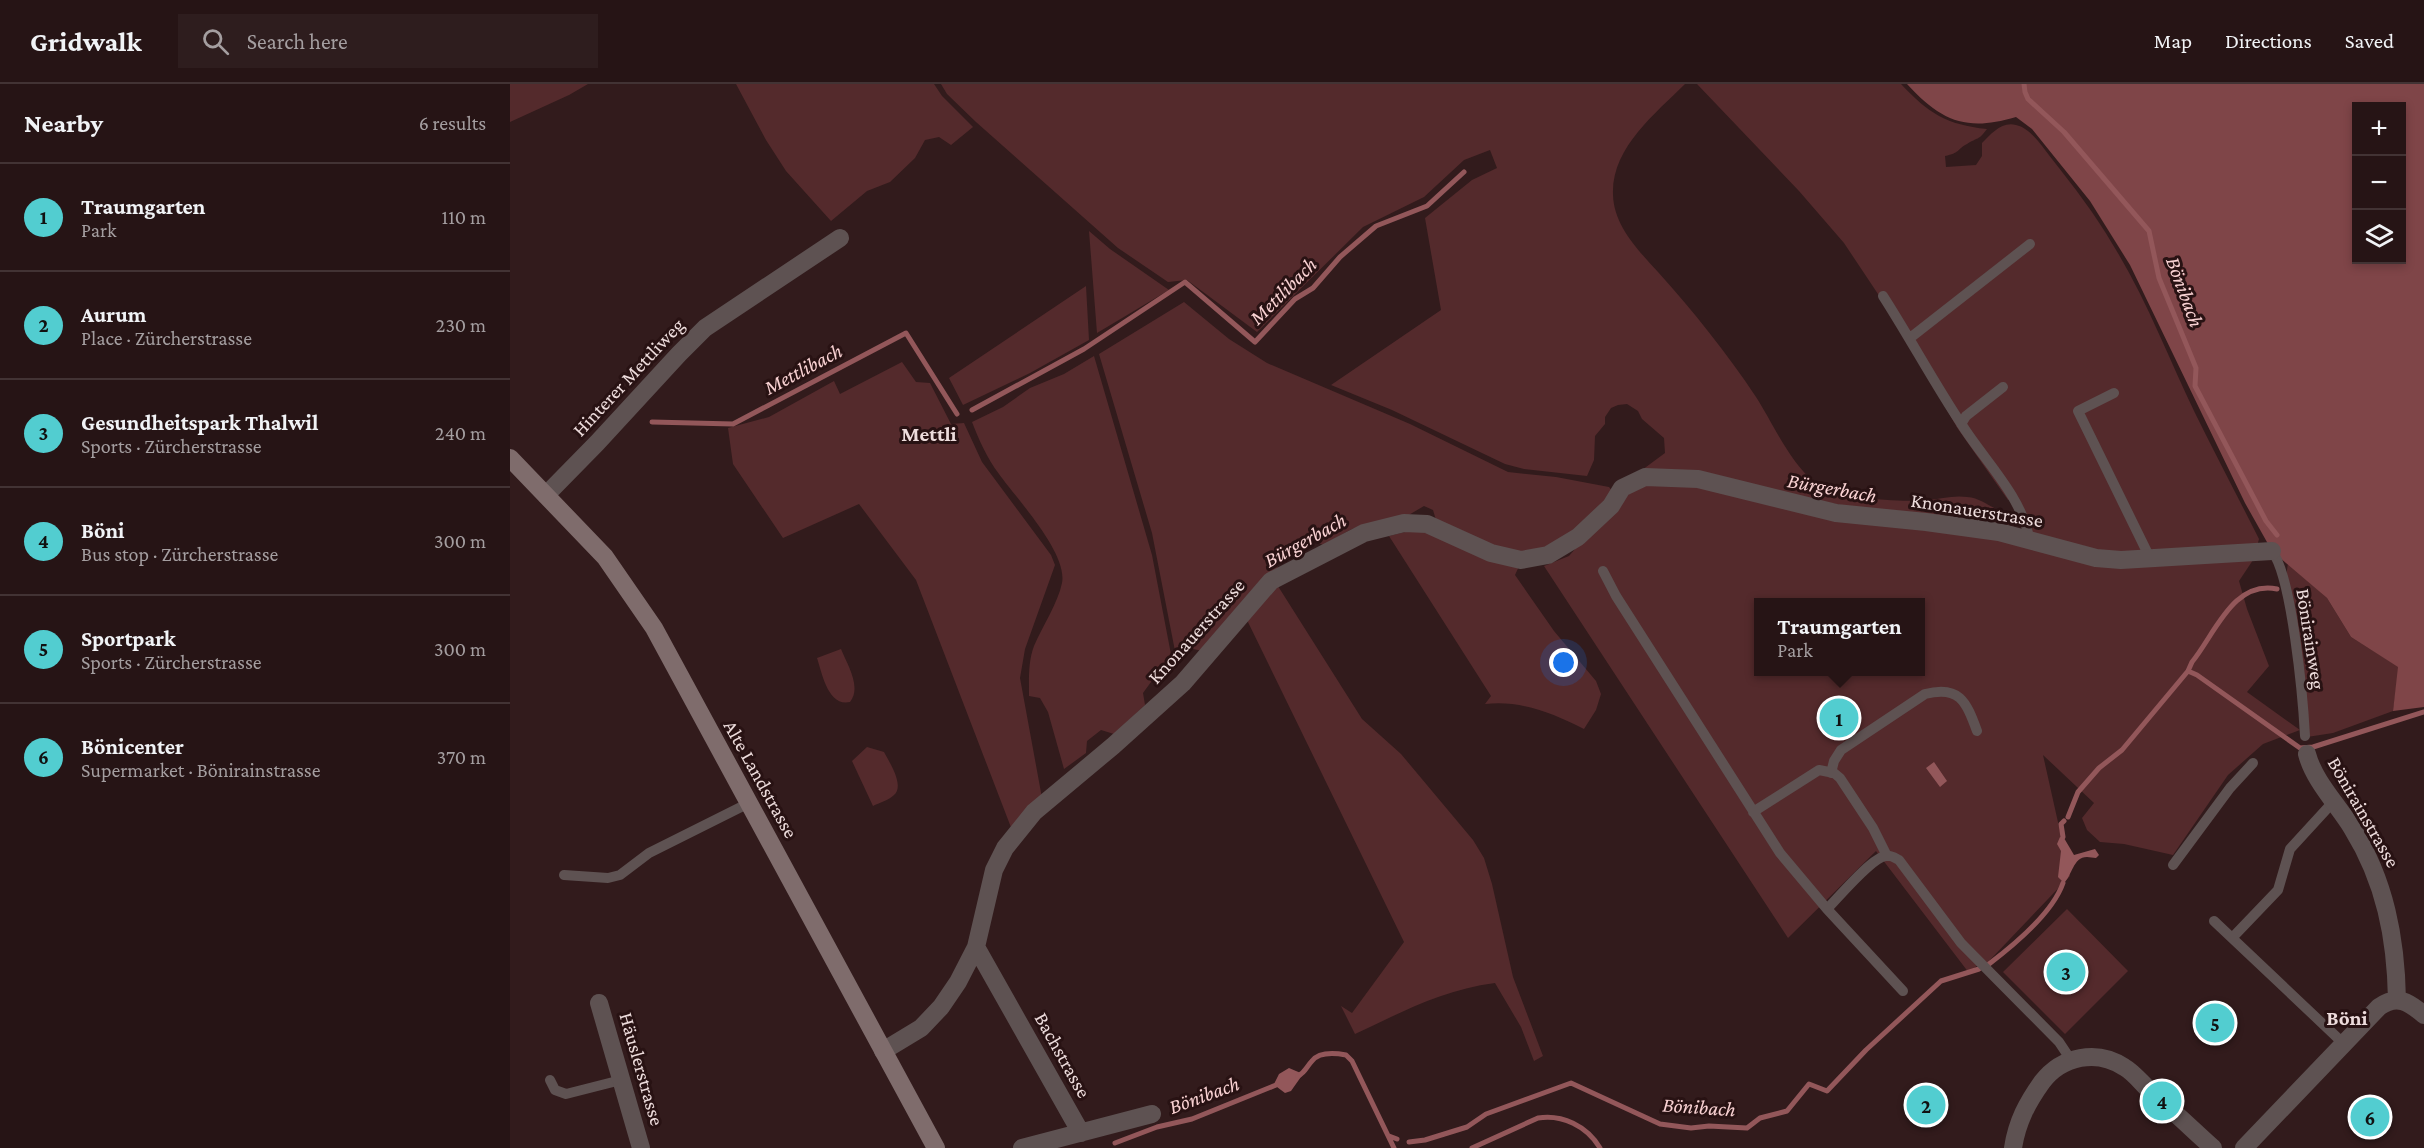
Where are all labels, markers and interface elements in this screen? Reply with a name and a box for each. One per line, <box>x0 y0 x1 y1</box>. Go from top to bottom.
search box <box>178 14 598 68</box>
icon: search <box>199 25 232 58</box>
text: Gridwalk <box>30 26 142 57</box>
text: Search here <box>247 29 348 54</box>
text: Map <box>2154 29 2192 53</box>
text: Directions <box>2225 29 2312 53</box>
text: Saved <box>2345 29 2394 53</box>
map controls <box>2352 102 2406 264</box>
button: + <box>2352 102 2406 156</box>
text: Nearby <box>24 109 103 138</box>
text: 6 results <box>419 112 486 134</box>
button: − <box>2352 156 2406 210</box>
text: Traumgarten <box>81 194 205 219</box>
text: 1 <box>40 206 47 228</box>
text: 110 m <box>442 206 486 228</box>
button: layers <box>2352 210 2406 264</box>
text: Park <box>81 219 117 241</box>
water label: Mettlibach <box>1244 252 1322 330</box>
water label: Bönibach <box>2161 253 2209 331</box>
text: Aurum <box>81 302 146 327</box>
street label: Hinterer Mettliweg <box>568 313 689 441</box>
text: 2 <box>38 314 49 336</box>
text: 230 m <box>436 314 486 336</box>
text: Place · Zürcherstrasse <box>81 327 252 349</box>
water label: Mettlibach <box>759 338 846 400</box>
text: Gesundheitspark Thalwil <box>81 410 318 435</box>
text: 3 <box>39 422 48 444</box>
text: 240 m <box>435 422 486 444</box>
district label: Mettli <box>901 422 957 446</box>
text: Sports · Zürcherstrasse <box>81 435 262 457</box>
water label: Bürgerbach <box>1786 468 1878 508</box>
street label: Knonauerstrasse <box>1909 489 2045 531</box>
water label: Bürgerbach <box>1260 508 1350 572</box>
text: Böni <box>81 518 124 543</box>
text: 4 <box>38 530 49 552</box>
text: 300 m <box>434 530 486 552</box>
text: Bus stop · Zürcherstrasse <box>81 543 278 565</box>
street label: Knonauerstrasse <box>1143 574 1249 688</box>
street label: Bönirainweg <box>2291 587 2330 691</box>
popup <box>1754 598 1925 676</box>
text: Traumgarten <box>1777 614 1902 639</box>
text: Sportpark <box>81 626 176 651</box>
text: 5 <box>39 638 48 660</box>
text: 300 m <box>434 638 486 660</box>
text: Park <box>1777 639 1813 661</box>
your location <box>1549 648 1578 677</box>
text: Sports · Zürcherstrasse <box>81 651 262 673</box>
pin: 1 <box>1820 696 1858 740</box>
street label: Alte Landstrasse <box>720 716 803 842</box>
text: Bönicenter <box>81 734 184 759</box>
text: 6 <box>38 746 49 768</box>
text: 370 m <box>437 746 486 768</box>
street label: Bönirainstrasse <box>2324 753 2405 871</box>
text: Supermarket · Bönirainstrasse <box>81 759 321 781</box>
pin: 3 <box>2046 950 2086 994</box>
pin: 5 <box>2196 1000 2234 1046</box>
district label: Böni <box>2326 1006 2368 1030</box>
street label: Bachstrasse <box>1031 1009 1096 1102</box>
street label: Häuslerstrasse <box>615 1010 669 1128</box>
water label: Bönibach <box>1165 1071 1243 1119</box>
pin: 4 <box>2142 1078 2182 1124</box>
pin: 2 <box>1906 1082 1946 1128</box>
water label: Bönibach <box>1662 1092 1736 1122</box>
pin: 6 <box>2350 1094 2390 1140</box>

